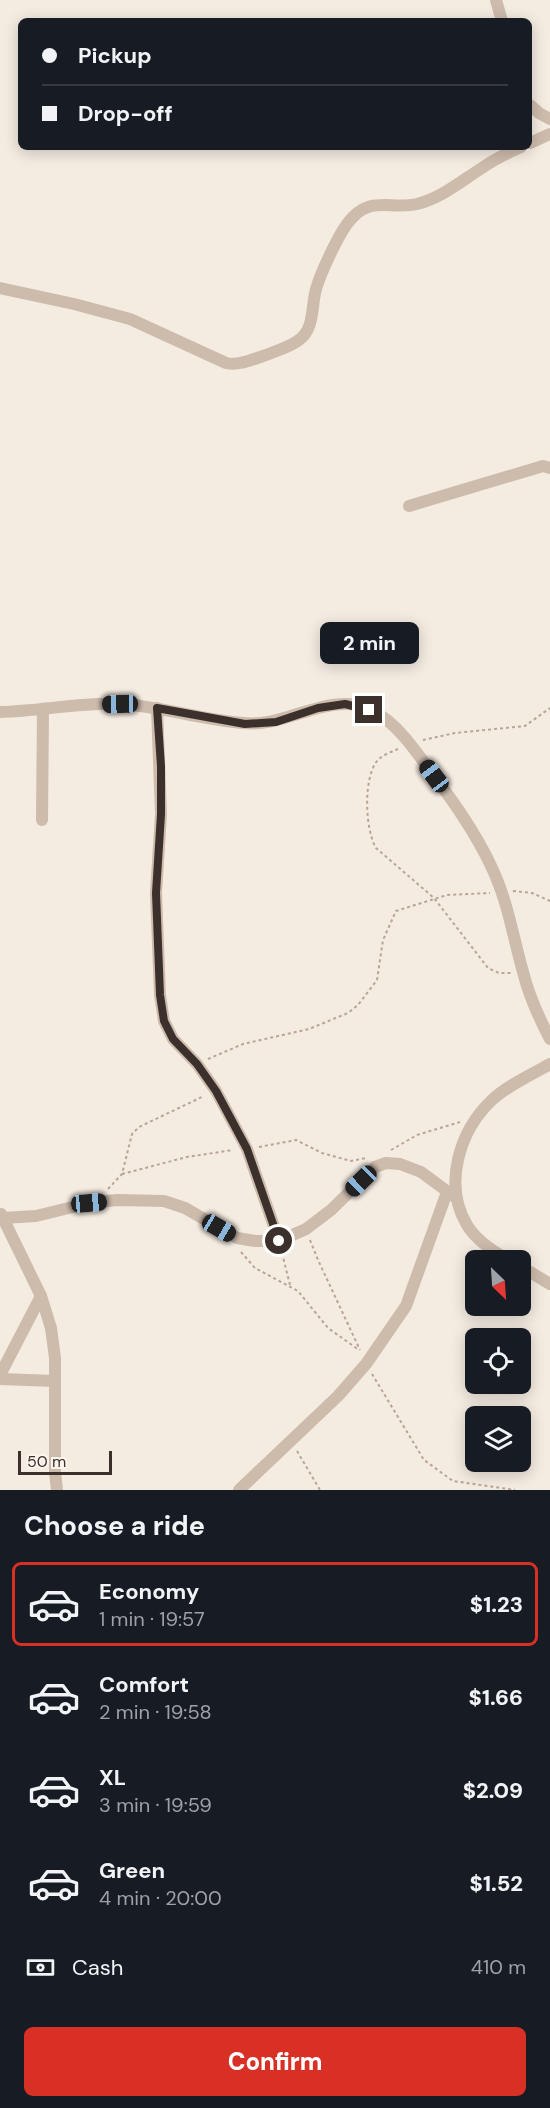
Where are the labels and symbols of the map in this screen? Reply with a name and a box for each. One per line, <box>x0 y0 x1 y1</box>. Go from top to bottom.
callout: 2 min <box>320 623 418 665</box>
car <box>102 695 138 713</box>
route end <box>355 696 382 723</box>
car <box>416 756 452 796</box>
car <box>342 1162 380 1200</box>
car <box>70 1192 108 1214</box>
car <box>199 1211 239 1245</box>
route start <box>265 1227 292 1254</box>
north arrow <box>465 1250 531 1316</box>
scale bar <box>18 1448 112 1476</box>

